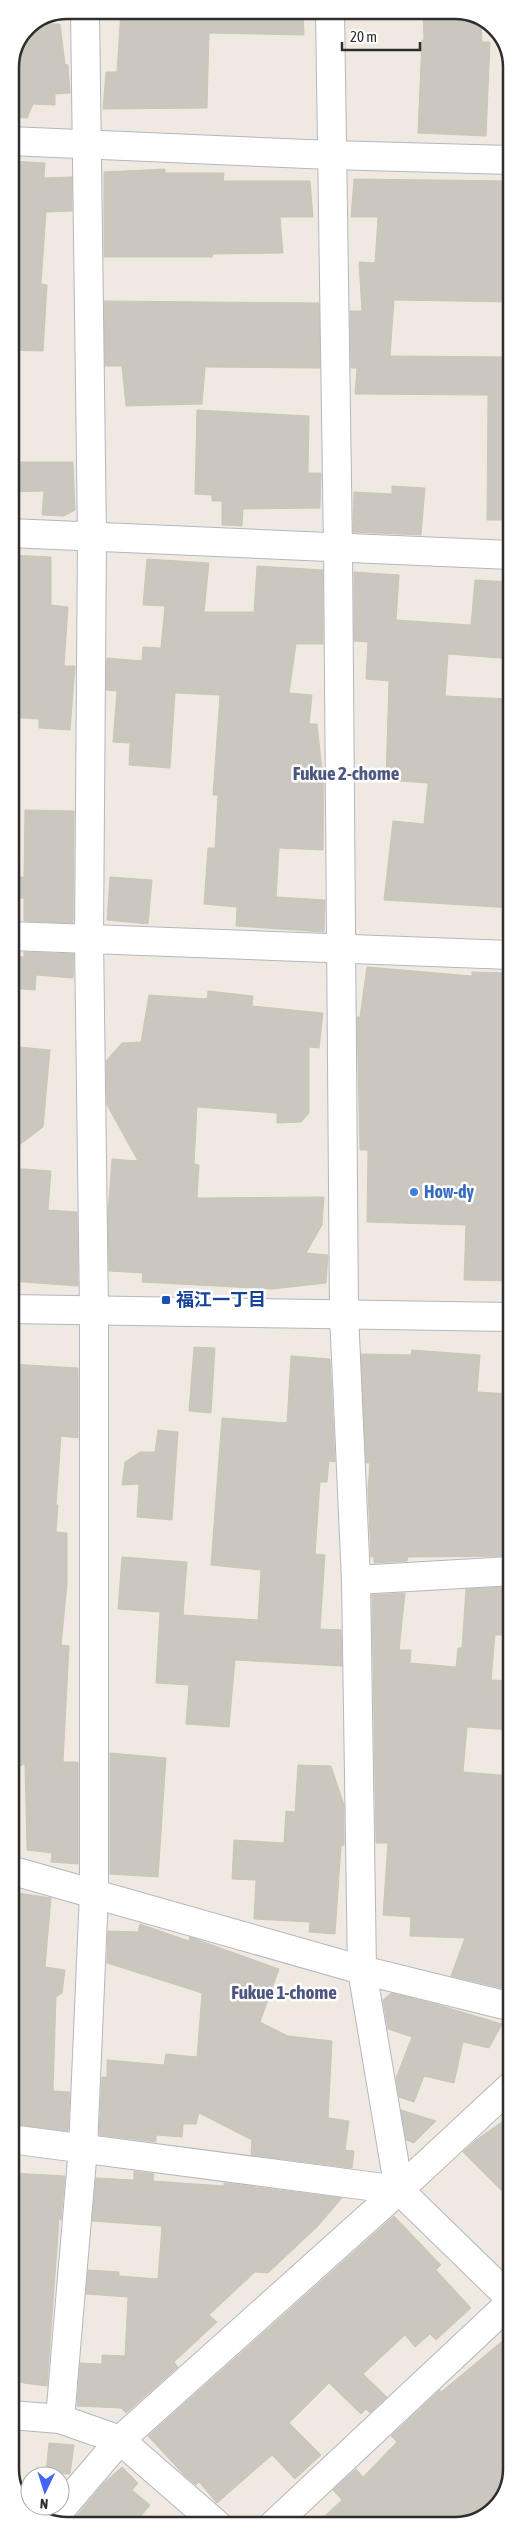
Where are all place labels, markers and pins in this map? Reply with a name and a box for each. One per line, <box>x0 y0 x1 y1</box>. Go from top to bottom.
place label: How-dy <box>424 1181 475 1202</box>
marker: How-dy <box>408 1186 420 1198</box>
place label: 福江一丁目 <box>176 1289 266 1310</box>
marker: 福江一丁目 <box>160 1294 172 1306</box>

